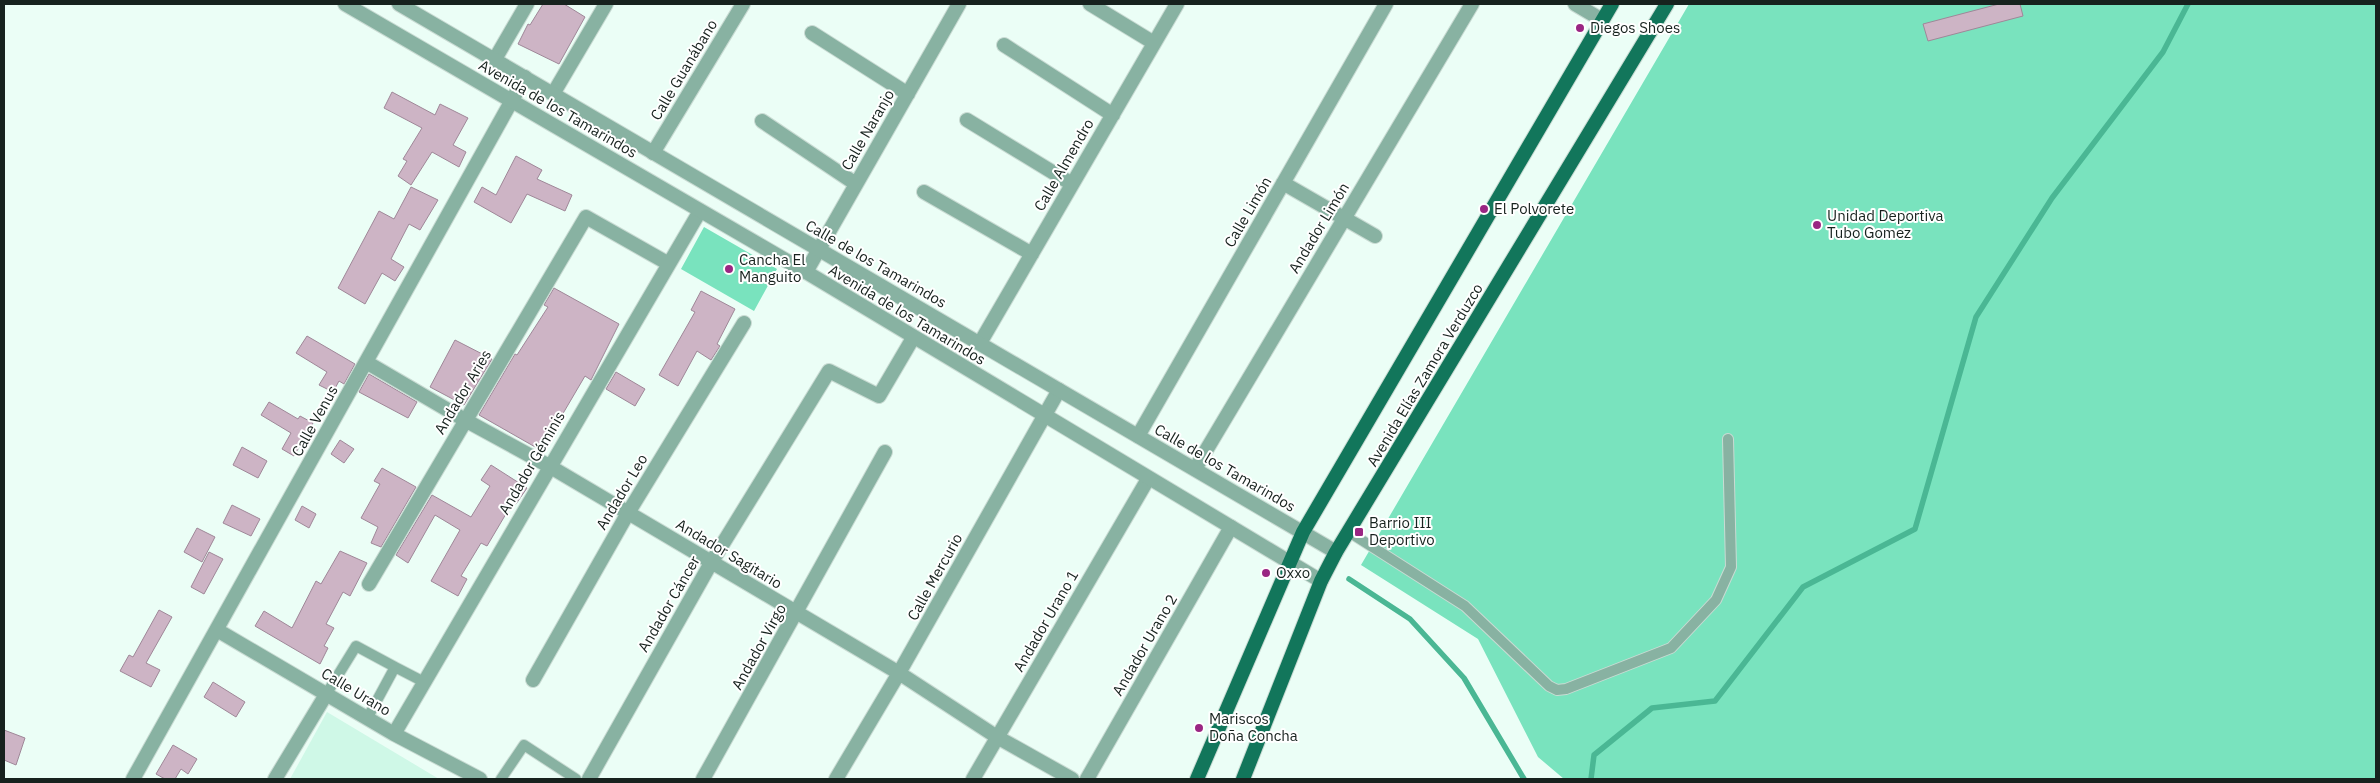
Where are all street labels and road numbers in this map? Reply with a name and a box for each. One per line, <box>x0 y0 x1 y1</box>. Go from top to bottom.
street label: Calle Guanábano <box>646 16 721 124</box>
street label: Avenida de los Tamarindos <box>476 55 641 162</box>
street label: Calle Naranjo <box>837 86 898 173</box>
street label: Calle Almendro <box>1030 115 1098 214</box>
street label: Calle Limón <box>1220 173 1275 250</box>
street label: Andador Limón <box>1284 179 1353 276</box>
street label: Calle de los Tamarindos <box>802 215 950 312</box>
street label: Avenida de los Tamarindos <box>825 260 989 369</box>
street label: Avenida Elías Zamora Verduzco <box>1362 280 1487 470</box>
street label: Andador Aries <box>430 346 495 438</box>
street label: Calle Venus <box>287 382 342 460</box>
street label: Andador Géminis <box>494 408 569 518</box>
street label: Calle de los Tamarindos <box>1151 419 1299 516</box>
street label: Andador Leo <box>592 450 652 533</box>
street label: Andador Sagitario <box>673 514 786 593</box>
street label: Calle Mercurio <box>903 530 966 624</box>
street label: Andador Cáncer <box>633 552 704 655</box>
street label: Andador Urano 1 <box>1009 567 1082 675</box>
street label: Andador Urano 2 <box>1108 591 1181 699</box>
street label: Andador Virgo <box>727 600 790 693</box>
street label: Calle Urano <box>318 663 394 720</box>

